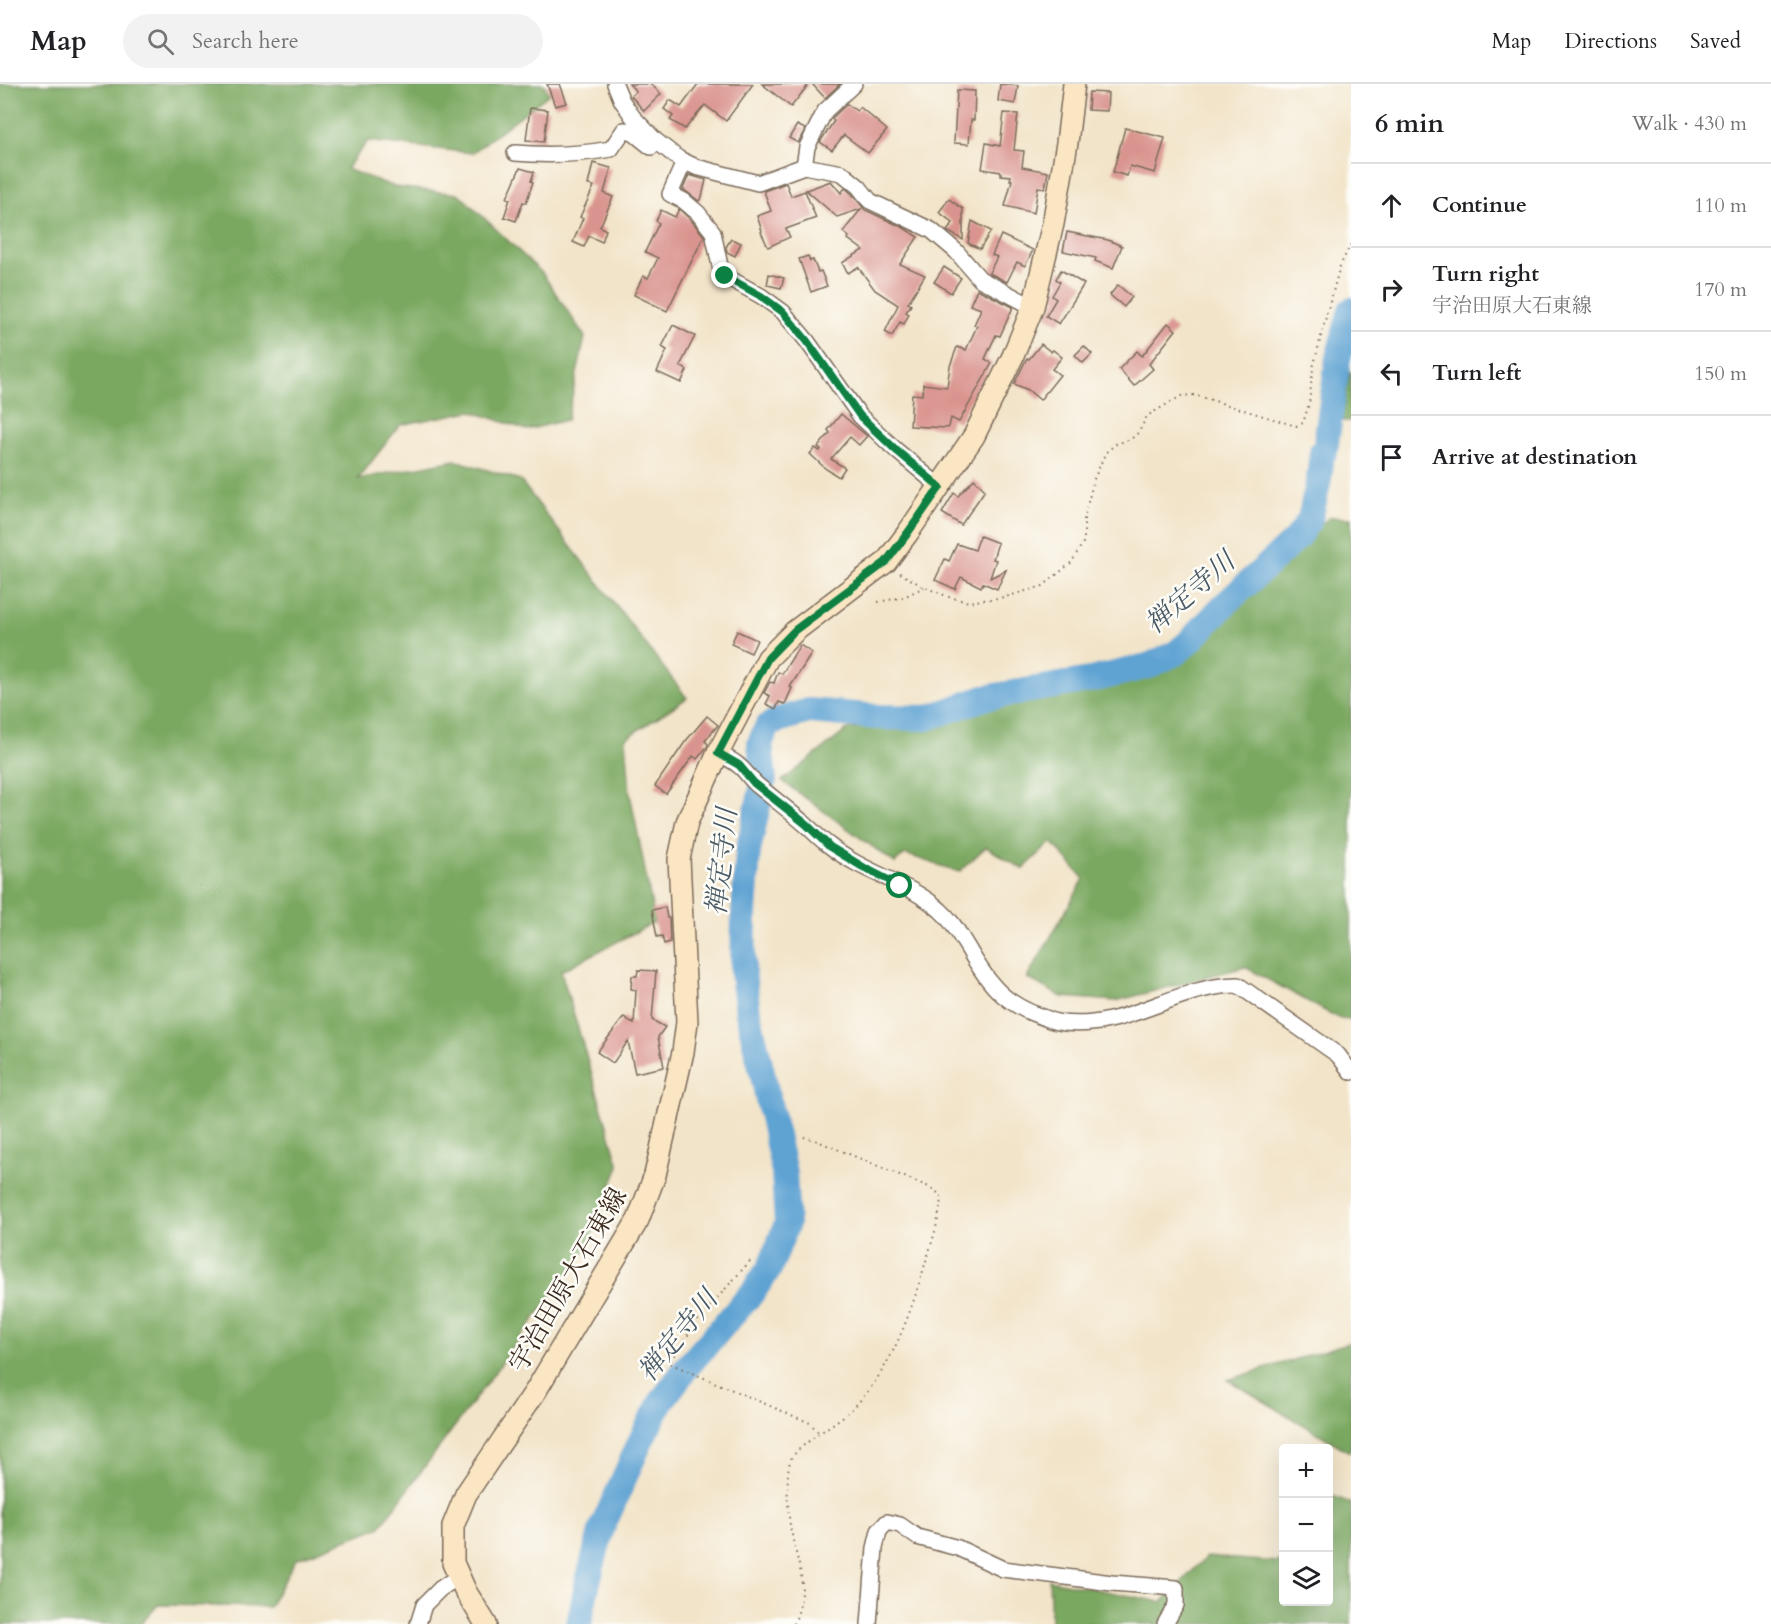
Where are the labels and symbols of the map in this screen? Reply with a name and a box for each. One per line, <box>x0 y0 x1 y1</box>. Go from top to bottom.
route end <box>711 262 737 288</box>
water label: 禅定寺川 <box>1137 542 1245 642</box>
water label: 禅定寺川 <box>698 803 746 918</box>
route start <box>886 872 912 898</box>
street label: 宇治田原大石東線 <box>501 1181 635 1379</box>
water label: 禅定寺川 <box>630 1280 728 1390</box>

